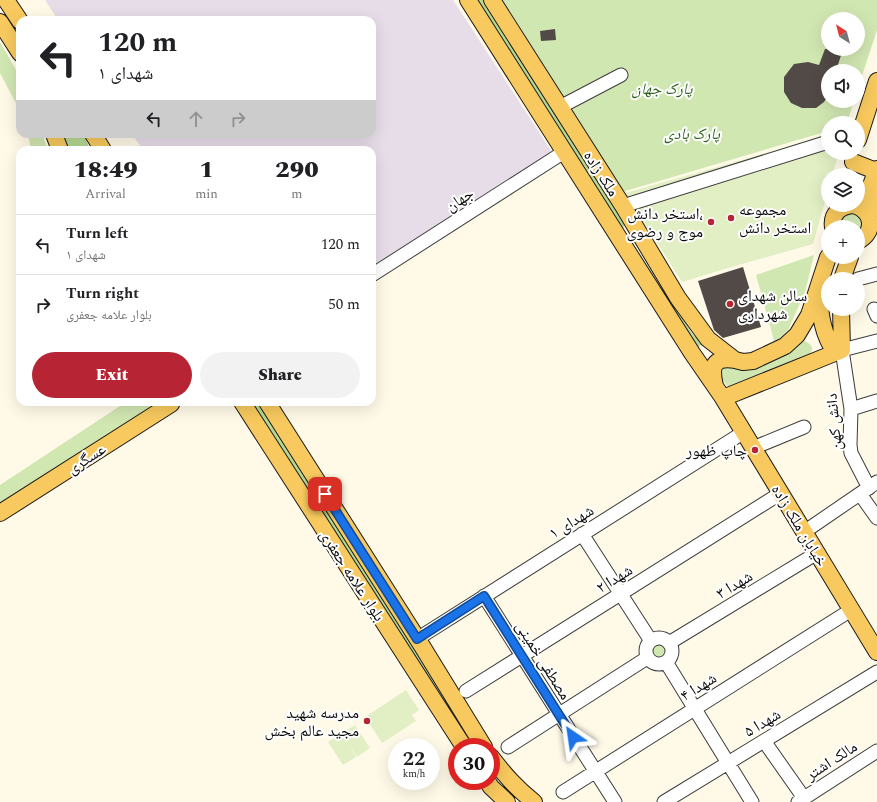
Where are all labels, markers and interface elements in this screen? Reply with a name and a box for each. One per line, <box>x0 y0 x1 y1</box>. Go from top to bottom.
north arrow <box>821 12 865 56</box>
map controls <box>821 12 865 316</box>
text: 120 m <box>98 21 177 64</box>
icon: left <box>32 32 84 84</box>
text: شهدای ۱ <box>98 60 153 87</box>
button: sound <box>821 64 865 108</box>
park label: پارک جهان <box>632 77 693 101</box>
icon: left <box>143 108 165 130</box>
icon: ahead <box>185 108 207 130</box>
icon: right <box>227 108 249 130</box>
button: search <box>821 116 865 160</box>
park label: پارک بادی <box>664 122 721 146</box>
street label: ملک زاده <box>577 146 625 201</box>
text: 18:49 <box>73 152 138 188</box>
text: 1 <box>199 152 214 188</box>
text: 290 <box>275 152 319 188</box>
button: layers <box>821 168 865 212</box>
street label: جهان <box>441 182 479 218</box>
text: Arrival <box>85 184 126 204</box>
text: min <box>195 184 218 204</box>
text: m <box>291 184 303 204</box>
place label: مجموعه استخر دانش <box>739 198 811 240</box>
place label: استخر دانش، موج و رضوی <box>626 202 703 244</box>
marker: مجموعه استخر دانش <box>726 213 736 223</box>
marker: استخر دانش، موج و رضوی <box>706 217 716 227</box>
button: + <box>821 220 865 264</box>
text: Turn left <box>66 222 128 245</box>
text: 120 m <box>321 233 360 256</box>
icon: left <box>32 234 54 256</box>
text: شهدای ۱ <box>66 245 106 265</box>
button: − <box>821 272 865 316</box>
text: Turn right <box>66 282 139 305</box>
place label: سالن شهدای شهرداری <box>738 284 807 326</box>
text: 50 m <box>328 293 360 316</box>
icon: right <box>32 294 54 316</box>
marker: سالن شهدای شهرداری <box>725 299 735 309</box>
text: بلوار علامه جعفری <box>66 305 152 325</box>
button: Exit <box>32 352 192 398</box>
button: Share <box>200 352 360 398</box>
street label: دانش کهن <box>820 392 848 451</box>
street label: عسگری <box>62 437 111 480</box>
place label: چاپ ظهور <box>685 439 747 463</box>
marker: چاپ ظهور <box>750 445 760 455</box>
pin <box>308 477 342 511</box>
street label: خیابان ملک زاده <box>765 480 833 571</box>
icon: arrive <box>314 483 336 505</box>
street label: شهدای ۱ <box>544 499 599 545</box>
street label: بلوار علامه جعفری <box>313 525 391 626</box>
street label: شهدا ۲ <box>592 558 638 599</box>
street label: شهدا ۳ <box>712 564 758 605</box>
street label: مصطفی خمینی <box>509 616 577 705</box>
street label: شهدا ۴ <box>676 666 722 707</box>
place label: مدرسه شهید مجید عالم بخش <box>264 701 359 743</box>
street label: شهدا ۵ <box>740 702 786 743</box>
marker: مدرسه شهید مجید عالم بخش <box>362 716 372 726</box>
position arrow <box>552 716 594 758</box>
street label: مالک اشتر <box>800 735 862 787</box>
speed limit sign: 30 <box>448 738 500 790</box>
text: 22 <box>403 744 425 774</box>
text: km/h <box>403 766 425 782</box>

